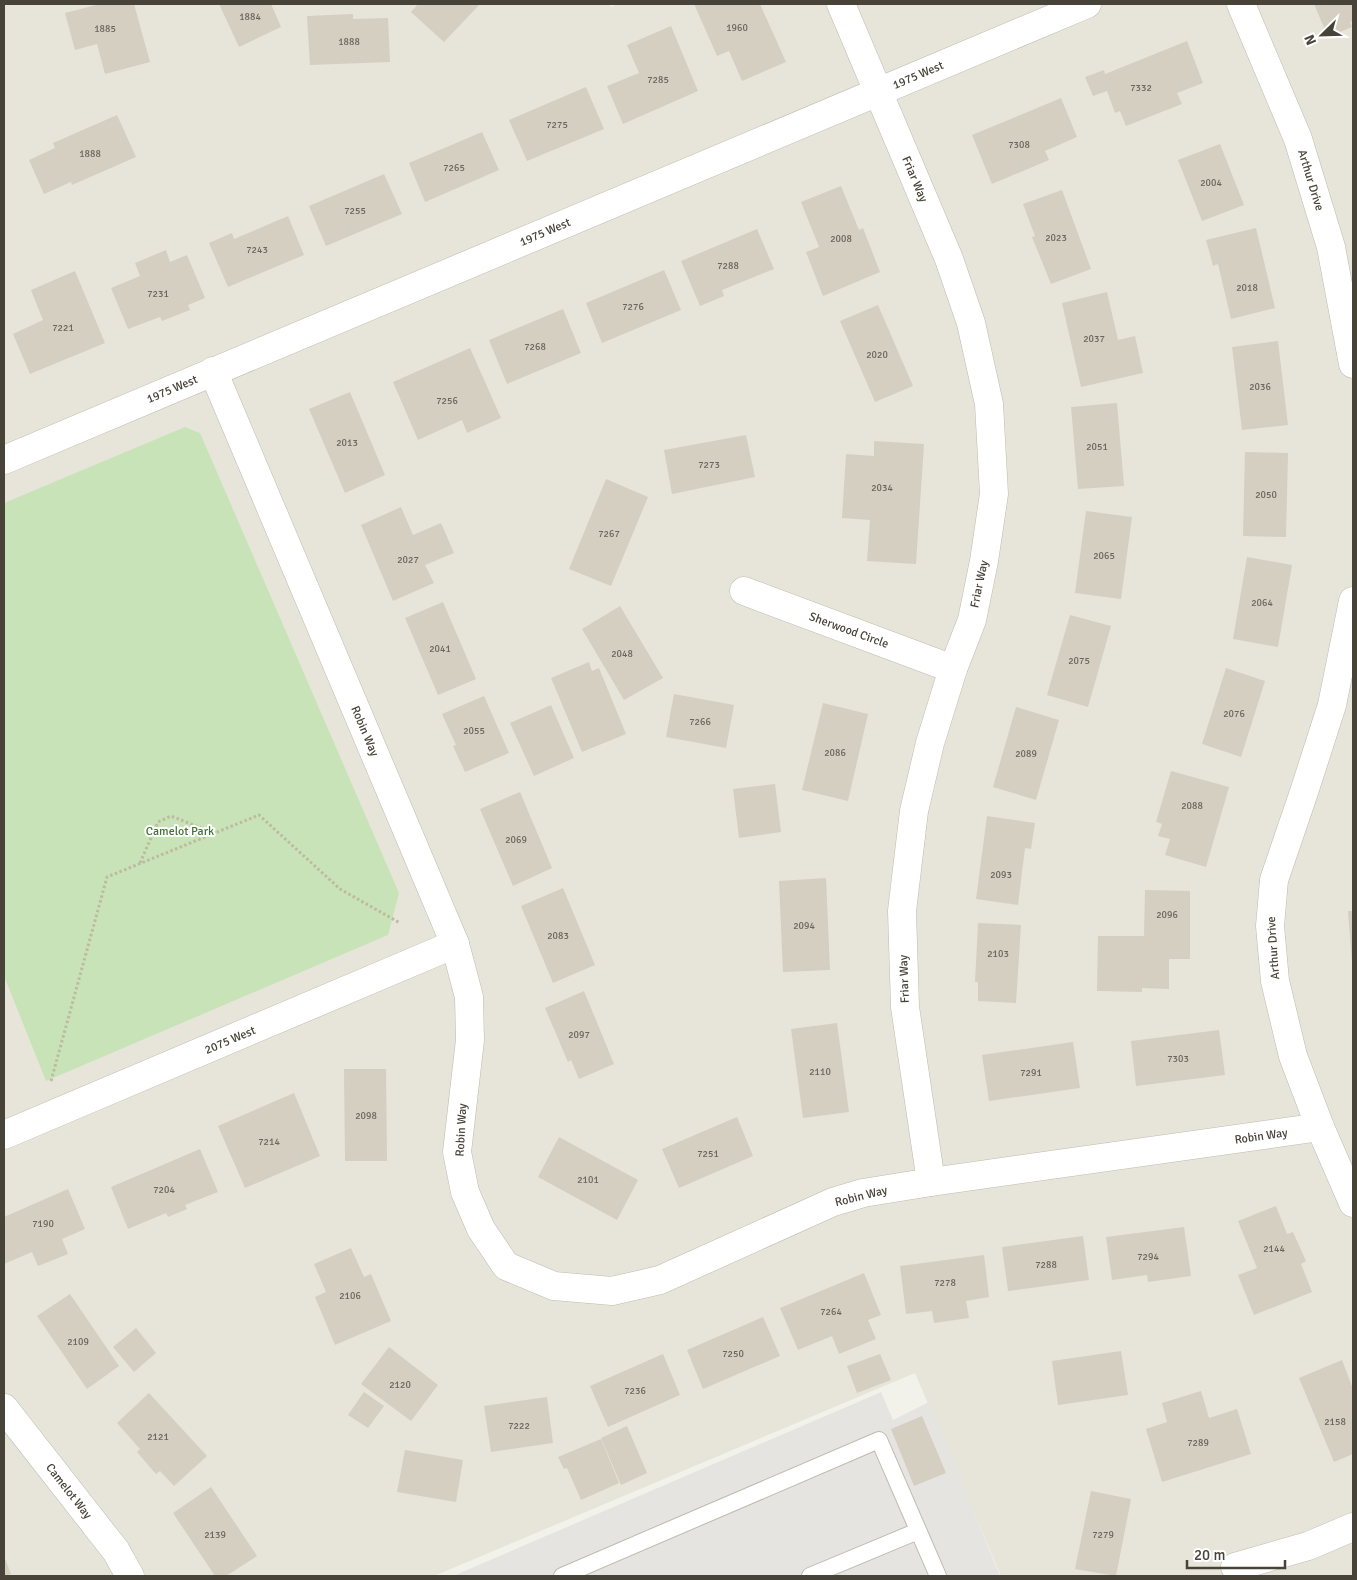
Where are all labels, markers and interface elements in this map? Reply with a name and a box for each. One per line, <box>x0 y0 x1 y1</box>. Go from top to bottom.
north arrow <box>1297 10 1347 60</box>
house number: 1884 <box>239 11 261 23</box>
house number: 1960 <box>726 22 748 34</box>
house number: 1885 <box>94 23 116 35</box>
text: N <box>1301 32 1320 48</box>
house number: 1888 <box>338 36 360 48</box>
street label: 1975 West <box>891 58 946 93</box>
house number: 7285 <box>647 74 669 86</box>
house number: 7332 <box>1130 82 1152 94</box>
house number: 7275 <box>546 119 568 131</box>
house number: 7308 <box>1008 139 1030 151</box>
house number: 1888 <box>79 148 101 160</box>
street label: Arthur Drive <box>1294 148 1327 213</box>
street label: Friar Way <box>898 154 931 205</box>
house number: 7265 <box>443 162 465 174</box>
house number: 2004 <box>1200 177 1222 189</box>
house number: 7255 <box>344 205 366 217</box>
street label: 1975 West <box>518 215 573 250</box>
house number: 2023 <box>1045 232 1067 244</box>
house number: 2008 <box>830 233 852 245</box>
house number: 7243 <box>246 244 268 256</box>
house number: 7288 <box>717 260 739 272</box>
house number: 2018 <box>1236 282 1258 294</box>
house number: 7231 <box>147 288 169 300</box>
house number: 7276 <box>622 301 644 313</box>
house number: 7221 <box>52 322 74 334</box>
house number: 2037 <box>1083 333 1105 345</box>
house number: 7268 <box>524 341 546 353</box>
house number: 2020 <box>866 349 888 361</box>
street label: 1975 West <box>145 372 200 407</box>
house number: 2036 <box>1249 381 1271 393</box>
house number: 7256 <box>436 395 458 407</box>
house number: 2013 <box>336 437 358 449</box>
house number: 2051 <box>1086 441 1108 453</box>
house number: 7273 <box>698 459 720 471</box>
house number: 2034 <box>871 482 893 494</box>
house number: 2050 <box>1255 489 1277 501</box>
house number: 7267 <box>598 528 620 540</box>
house number: 2065 <box>1093 550 1115 562</box>
house number: 2027 <box>397 554 419 566</box>
street label: Friar Way <box>967 559 992 609</box>
house number: 2064 <box>1251 597 1273 609</box>
street label: Sherwood Circle <box>807 609 891 652</box>
house number: 2041 <box>429 643 451 655</box>
house number: 2048 <box>611 648 633 660</box>
house number: 2075 <box>1068 655 1090 667</box>
street label: Robin Way <box>347 704 382 759</box>
house number: 2076 <box>1223 708 1245 720</box>
house number: 7266 <box>689 716 711 728</box>
house number: 2055 <box>463 725 485 737</box>
house number: 2086 <box>824 747 846 759</box>
house number: 2089 <box>1015 748 1037 760</box>
house number: 2088 <box>1181 800 1203 812</box>
park label: Camelot Park <box>146 824 214 839</box>
house number: 2069 <box>505 834 527 846</box>
house number: 2093 <box>990 869 1012 881</box>
house number: 2096 <box>1156 909 1178 921</box>
street label: Arthur Drive <box>1264 916 1283 980</box>
house number: 2094 <box>793 920 815 932</box>
house number: 2083 <box>547 930 569 942</box>
house number: 2103 <box>987 948 1009 960</box>
street label: Friar Way <box>896 954 913 1003</box>
street label: 2075 West <box>203 1023 258 1058</box>
house number: 2097 <box>568 1029 590 1041</box>
house number: 7303 <box>1167 1053 1189 1065</box>
house number: 2110 <box>809 1066 831 1078</box>
house number: 7291 <box>1020 1067 1042 1079</box>
street label: Robin Way <box>453 1103 470 1157</box>
house number: 2098 <box>355 1110 377 1122</box>
street label: Robin Way <box>1234 1125 1289 1148</box>
house number: 7214 <box>258 1136 280 1148</box>
house number: 7251 <box>697 1148 719 1160</box>
house number: 2101 <box>577 1174 599 1186</box>
street label: Robin Way <box>833 1183 889 1210</box>
house number: 7204 <box>153 1184 175 1196</box>
house number: 7190 <box>32 1218 54 1230</box>
house number: 2144 <box>1263 1243 1285 1255</box>
house number: 7294 <box>1137 1251 1159 1263</box>
house number: 7288 <box>1035 1259 1057 1271</box>
house number: 7278 <box>934 1277 956 1289</box>
house number: 2106 <box>339 1290 361 1302</box>
house number: 7264 <box>820 1306 842 1318</box>
house number: 2109 <box>67 1336 89 1348</box>
house number: 7250 <box>722 1348 744 1360</box>
house number: 2120 <box>389 1379 411 1391</box>
house number: 7236 <box>624 1385 646 1397</box>
house number: 2158 <box>1324 1416 1346 1428</box>
house number: 7222 <box>508 1420 530 1432</box>
house number: 2121 <box>147 1431 169 1443</box>
house number: 7289 <box>1187 1437 1209 1449</box>
street label: Camelot Way <box>42 1460 95 1522</box>
house number: 2139 <box>204 1529 226 1541</box>
house number: 7279 <box>1092 1529 1114 1541</box>
scale bar <box>1187 1538 1284 1570</box>
text: 20 m <box>1194 1546 1225 1564</box>

